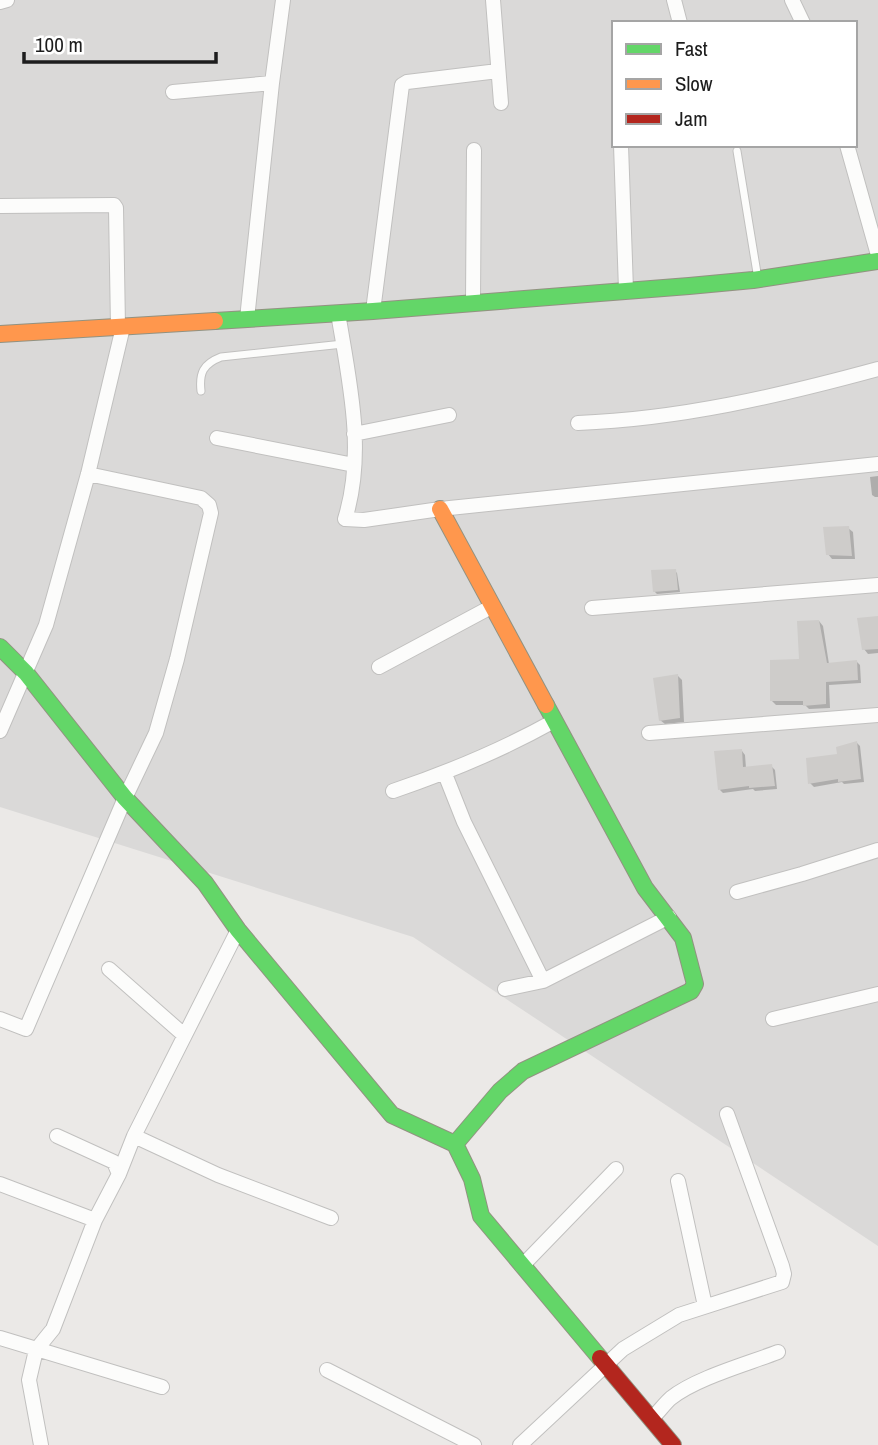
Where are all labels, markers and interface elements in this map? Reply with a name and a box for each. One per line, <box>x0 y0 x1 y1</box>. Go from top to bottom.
scale bar <box>24 21 217 65</box>
legend <box>612 21 857 147</box>
text: 100 m <box>35 30 83 59</box>
text: Fast <box>675 34 708 63</box>
text: Slow <box>675 69 713 98</box>
text: Jam <box>675 104 708 133</box>

